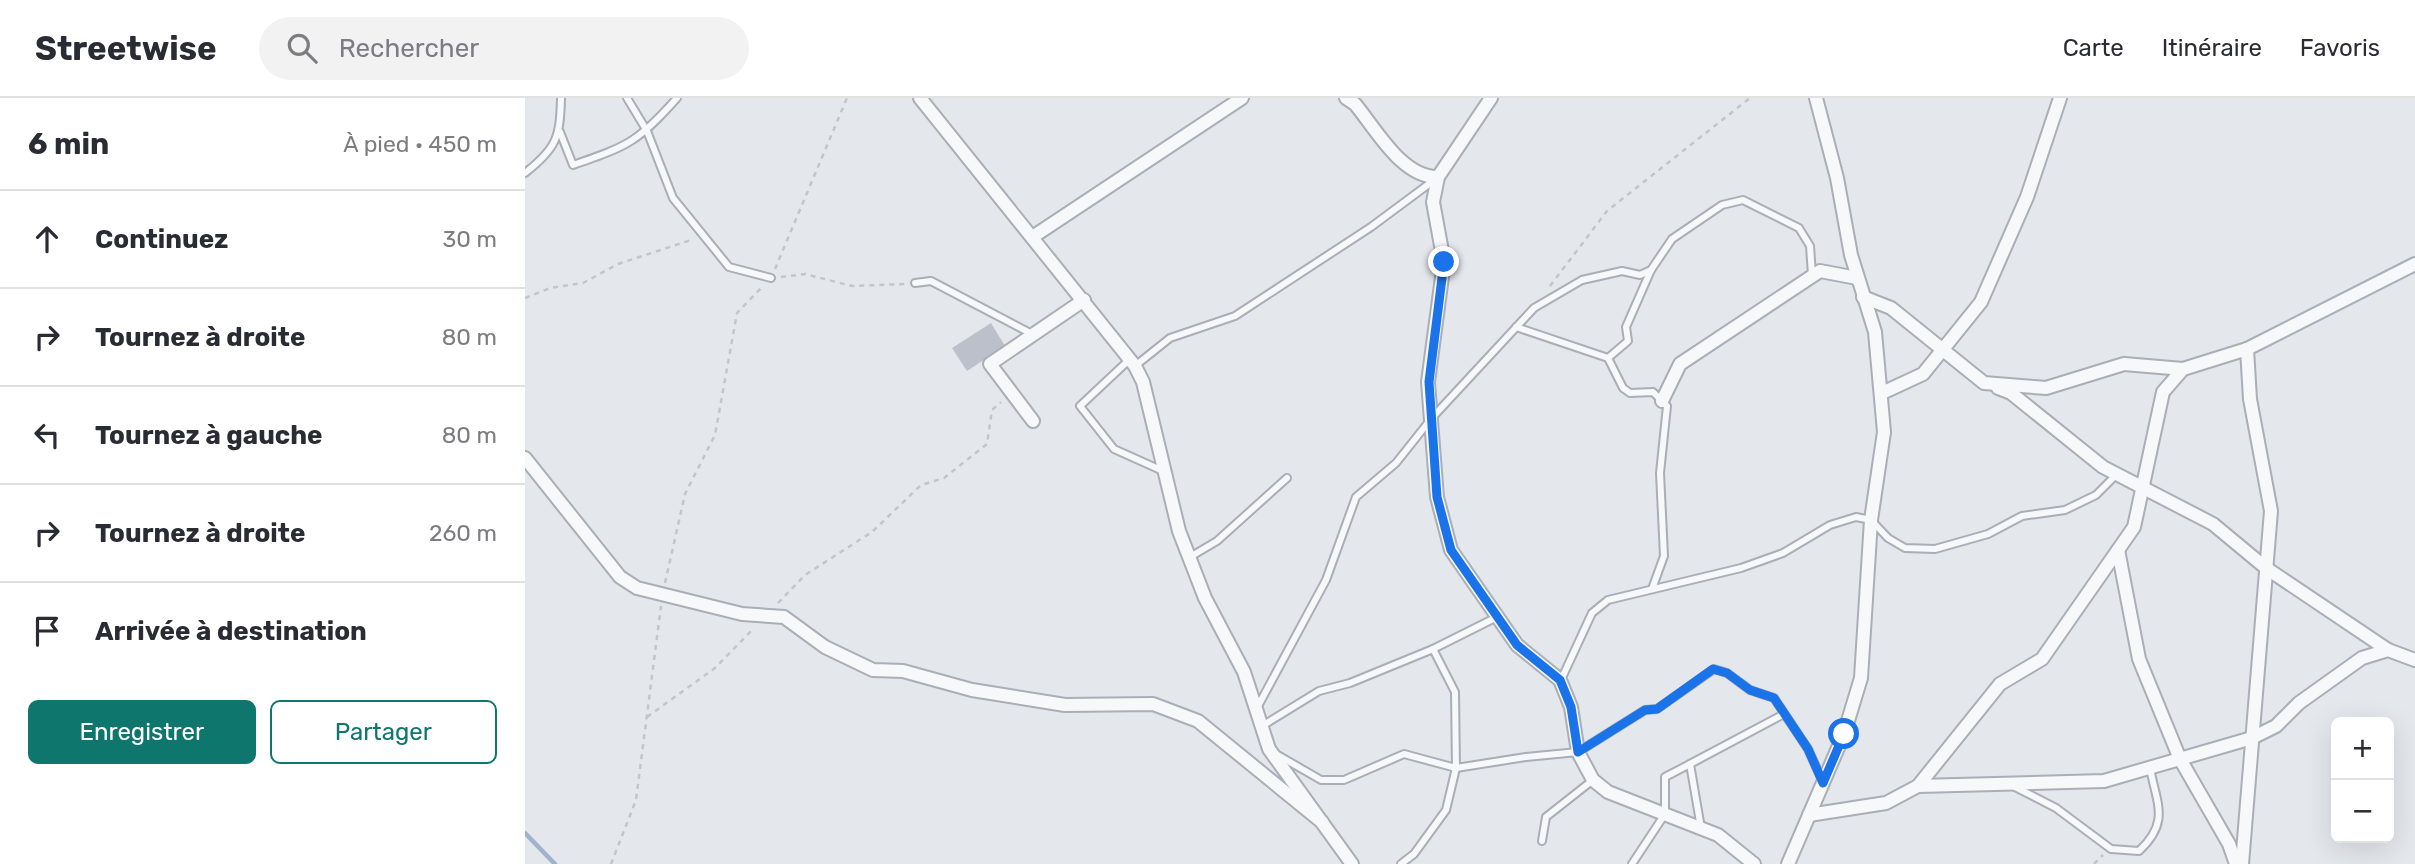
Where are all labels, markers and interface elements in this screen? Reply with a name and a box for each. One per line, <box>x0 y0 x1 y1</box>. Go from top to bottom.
search box <box>259 17 749 80</box>
text: Streetwise <box>35 29 217 68</box>
icon: search <box>283 29 321 67</box>
text: Rechercher <box>339 33 479 64</box>
text: Carte <box>2063 34 2124 62</box>
text: Itinéraire <box>2162 34 2262 62</box>
text: Favoris <box>2300 34 2380 62</box>
text: 6 min <box>28 126 109 162</box>
text: À pied · 450 m <box>343 130 497 158</box>
icon: ahead <box>28 220 66 258</box>
text: Continuez <box>95 224 228 255</box>
text: 30 m <box>442 225 497 253</box>
route end <box>1428 246 1459 277</box>
icon: right <box>28 318 66 356</box>
text: Tournez à droite <box>95 322 305 353</box>
text: 80 m <box>442 323 497 351</box>
icon: left <box>28 416 66 454</box>
text: Tournez à gauche <box>95 420 323 451</box>
text: 80 m <box>442 421 497 449</box>
icon: right <box>28 514 66 552</box>
text: Tournez à droite <box>95 518 305 549</box>
text: 260 m <box>429 519 497 547</box>
icon: arrive <box>28 612 66 650</box>
text: Arrivée à destination <box>95 616 367 647</box>
button: Enregistrer <box>28 700 256 764</box>
button: Partager <box>270 700 497 764</box>
map controls <box>2331 717 2394 843</box>
button: + <box>2331 717 2394 780</box>
route start <box>1828 718 1859 749</box>
button: − <box>2331 780 2394 843</box>

